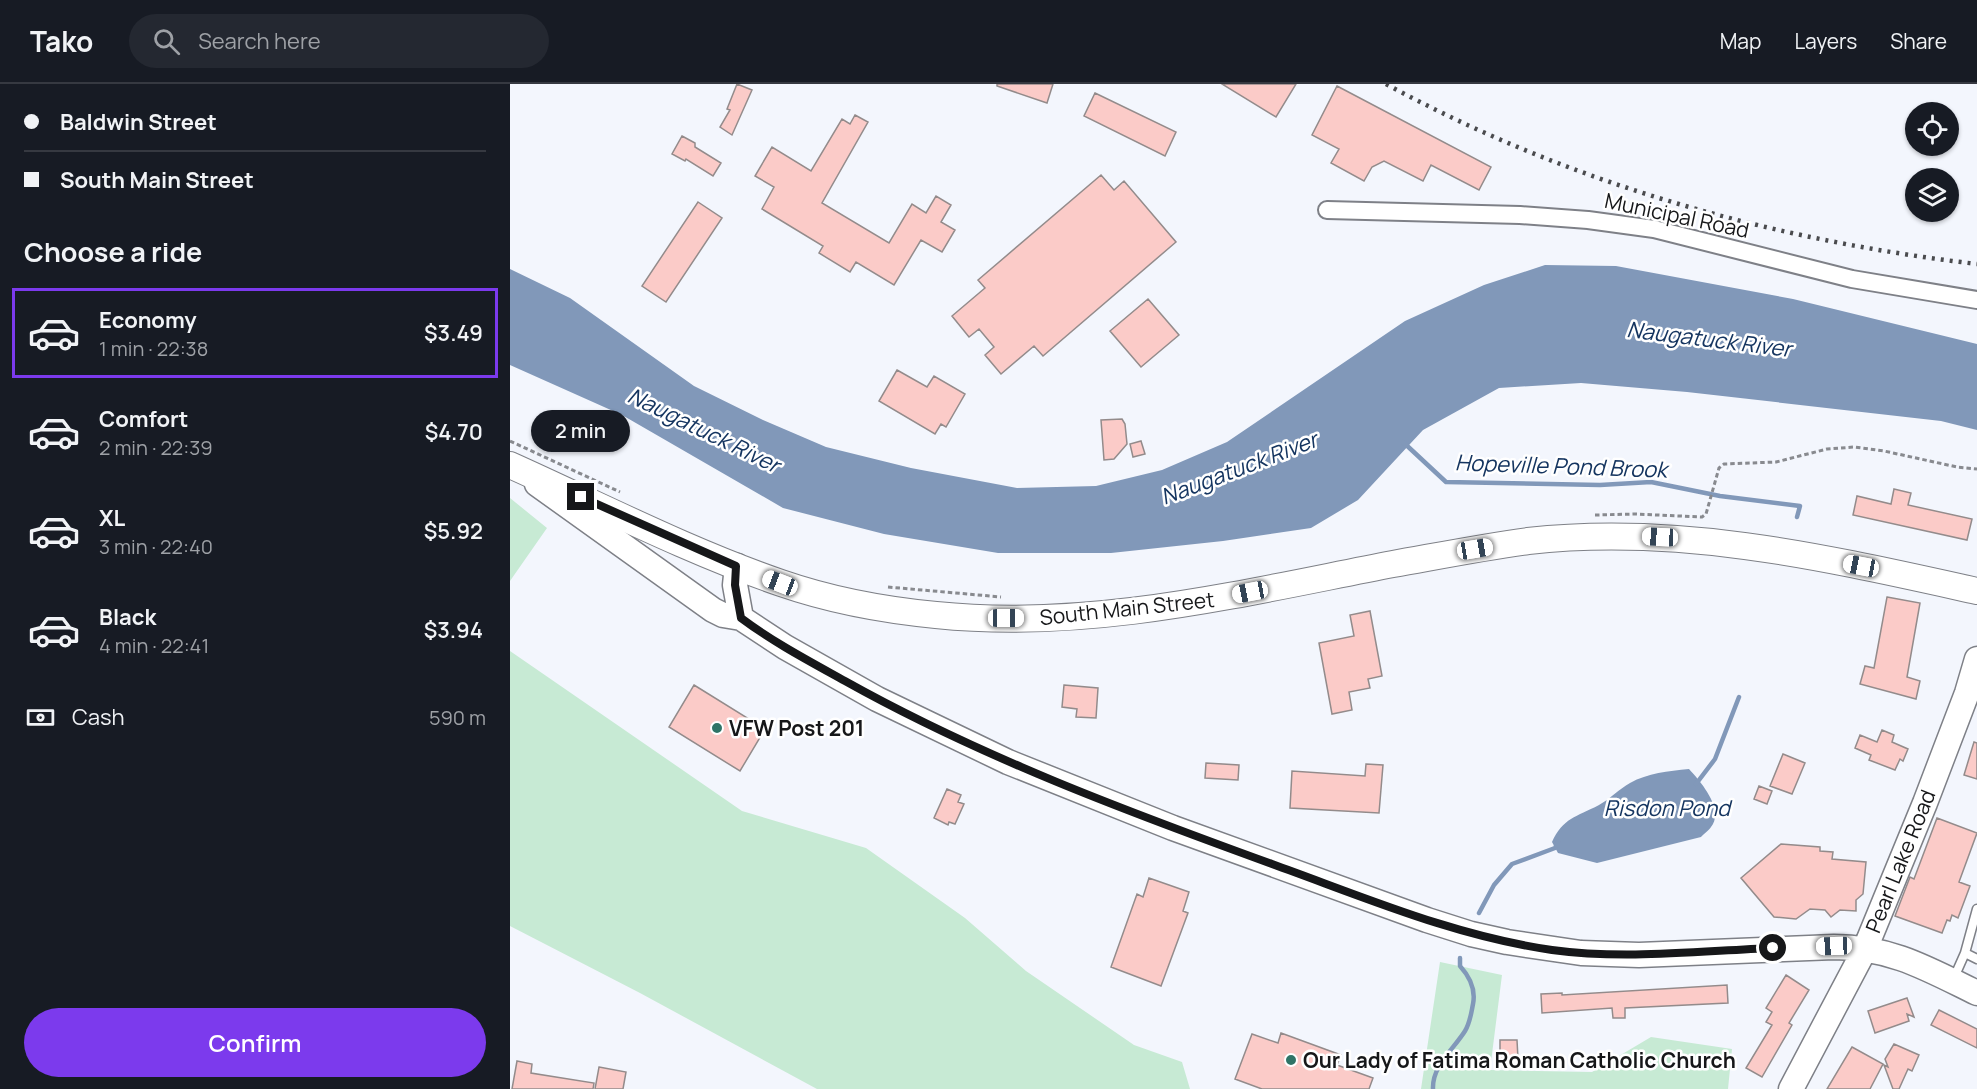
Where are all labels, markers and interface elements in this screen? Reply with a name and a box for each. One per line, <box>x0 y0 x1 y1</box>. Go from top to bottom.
search box <box>129 14 549 68</box>
text: Tako <box>30 22 93 60</box>
icon: search <box>150 25 183 58</box>
text: Search here <box>198 26 321 56</box>
text: Map <box>1720 27 1761 55</box>
text: Layers <box>1794 27 1857 55</box>
text: Share <box>1890 27 1947 55</box>
map controls <box>1905 102 1959 222</box>
button: locate <box>1905 102 1959 156</box>
text: Baldwin Street <box>60 107 217 137</box>
text: South Main Street <box>60 165 254 195</box>
button: layers <box>1905 168 1959 222</box>
street label: Municipal Road <box>1602 186 1752 244</box>
text: Choose a ride <box>24 233 202 270</box>
text: Economy <box>99 305 197 335</box>
icon: car <box>27 306 81 360</box>
water label: Naugatuck River <box>1625 314 1796 364</box>
text: $3.49 <box>424 318 483 348</box>
text: 1 min · 22:38 <box>99 335 208 362</box>
water label: Naugatuck River <box>623 380 788 481</box>
text: Comfort <box>99 404 188 434</box>
icon: car <box>27 405 81 459</box>
callout: 2 min <box>532 410 631 452</box>
text: $4.70 <box>425 417 483 447</box>
text: 2 min <box>555 417 606 444</box>
water label: Naugatuck River <box>1156 423 1324 512</box>
text: 2 min · 22:39 <box>99 434 213 461</box>
water label: Hopeville Pond Brook <box>1454 447 1671 485</box>
route end <box>567 483 594 510</box>
text: XL <box>99 503 125 533</box>
icon: car <box>27 504 81 558</box>
text: $5.92 <box>424 516 483 546</box>
car <box>1642 527 1678 547</box>
text: 3 min · 22:40 <box>99 533 213 560</box>
car <box>1456 537 1494 561</box>
car <box>1842 554 1880 578</box>
car <box>760 568 800 598</box>
car <box>1231 580 1269 604</box>
street label: South Main Street <box>1038 585 1216 631</box>
text: Black <box>99 602 156 632</box>
icon: car <box>27 603 81 657</box>
car <box>988 609 1024 627</box>
text: $3.94 <box>424 615 483 645</box>
text: 4 min · 22:41 <box>99 632 209 659</box>
icon: cash <box>24 701 57 734</box>
text: Cash <box>72 702 125 732</box>
text: 590 m <box>429 704 486 731</box>
place label: VFW Post 201 <box>729 714 864 742</box>
marker: VFW Post 201 <box>710 721 724 735</box>
street label: Pearl Lake Road <box>1859 785 1941 937</box>
water label: Risdon Pond <box>1604 793 1733 823</box>
route start <box>1759 934 1786 961</box>
car <box>1816 936 1852 956</box>
button: Confirm <box>24 1008 486 1077</box>
place label: Our Lady of Fatima Roman Catholic Church <box>1303 1046 1736 1074</box>
marker: Our Lady of Fatima Roman Catholic Church <box>1284 1053 1298 1067</box>

